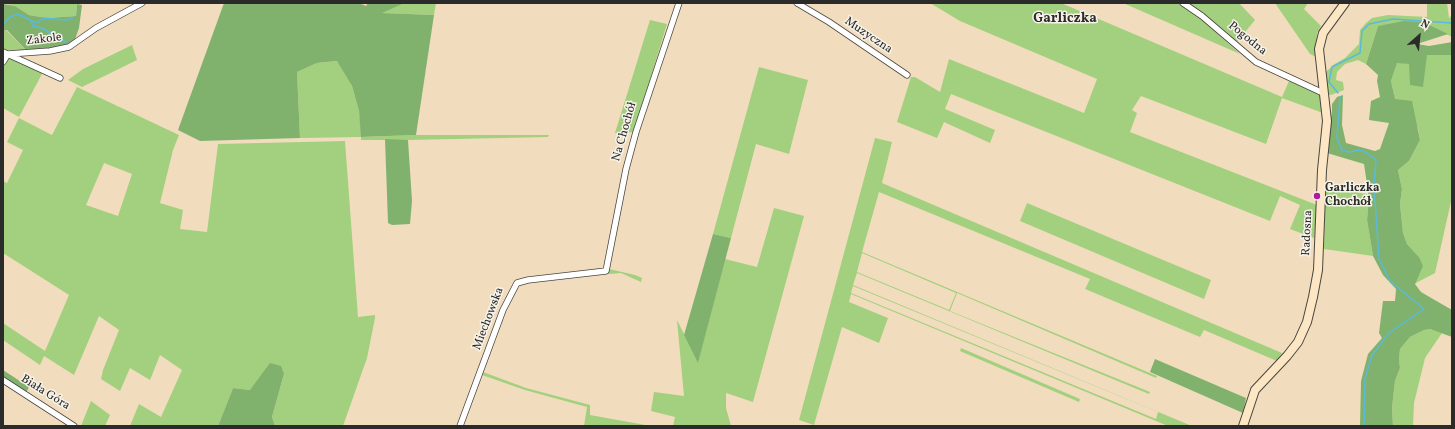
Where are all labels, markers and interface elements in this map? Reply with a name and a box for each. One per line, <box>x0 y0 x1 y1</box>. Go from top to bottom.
district label: Garliczka <box>1033 11 1097 27</box>
street label: Muzyczna <box>841 15 895 57</box>
north arrow <box>1399 16 1439 56</box>
text: N <box>1418 16 1432 33</box>
street label: Pogodna <box>1225 19 1269 59</box>
street label: Zakole <box>26 31 62 49</box>
street label: Na Chochół <box>610 101 640 163</box>
place label: Garliczka Chochół <box>1325 182 1379 210</box>
marker: Garliczka Chochół <box>1312 191 1322 201</box>
street label: Radosna <box>1300 210 1316 256</box>
street label: Miechowska <box>470 286 508 352</box>
street label: Biała Góra <box>18 372 72 414</box>

